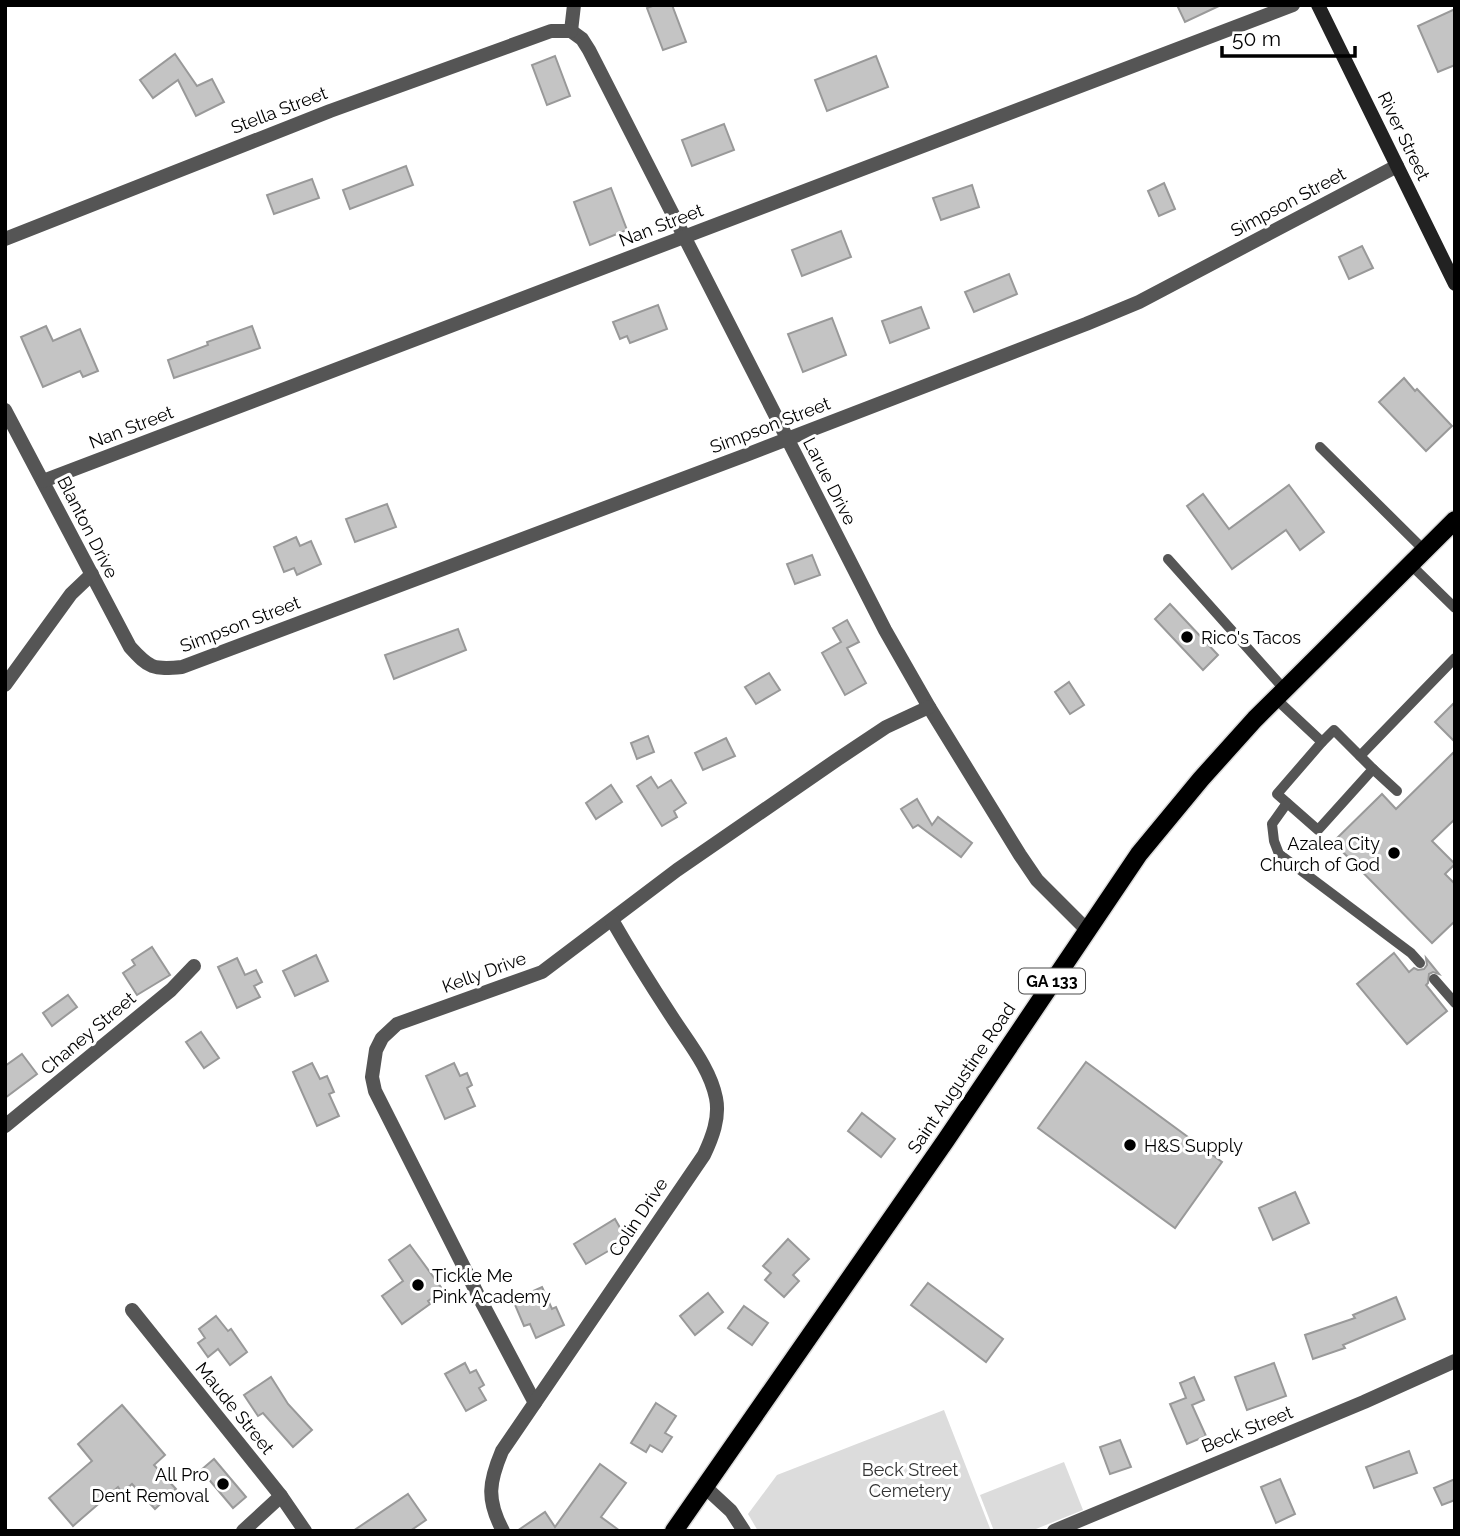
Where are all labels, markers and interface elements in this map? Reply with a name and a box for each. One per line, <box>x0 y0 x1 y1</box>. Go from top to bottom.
scale bar <box>1222 14 1355 58</box>
text: 50 m <box>1232 26 1281 51</box>
street label: Stella Street <box>228 82 330 138</box>
street label: River Street <box>1374 88 1434 184</box>
street label: Simpson Street <box>1227 163 1349 241</box>
street label: Nan Street <box>616 199 706 251</box>
street label: Simpson Street <box>707 392 833 458</box>
street label: Nan Street <box>86 401 176 453</box>
street label: Larue Drive <box>799 434 861 529</box>
street label: Blanton Drive <box>53 472 123 582</box>
street label: Simpson Street <box>177 591 303 657</box>
place label: Rico's Tacos <box>1201 627 1301 648</box>
marker: Rico's Tacos <box>1179 629 1195 645</box>
place label: Azalea City Church of God <box>1260 833 1380 875</box>
marker: Azalea City Church of God <box>1386 845 1402 861</box>
street label: Kelly Drive <box>439 947 529 997</box>
road number: GA 133 <box>1019 968 1085 993</box>
street label: Chaney Street <box>36 987 140 1079</box>
street label: Saint Augustine Road <box>903 999 1019 1157</box>
place label: H&S Supply <box>1144 1135 1243 1156</box>
marker: H&S Supply <box>1122 1137 1138 1153</box>
street label: Colin Drive <box>604 1174 672 1260</box>
place label: Tickle Me Pink Academy <box>432 1265 551 1307</box>
marker: Tickle Me Pink Academy <box>410 1277 426 1293</box>
street label: Maude Street <box>191 1358 279 1458</box>
street label: Beck Street <box>1198 1401 1296 1457</box>
park label: Beck Street Cemetery <box>862 1459 958 1501</box>
place label: All Pro Dent Removal <box>92 1464 209 1506</box>
marker: All Pro Dent Removal <box>215 1476 231 1492</box>

